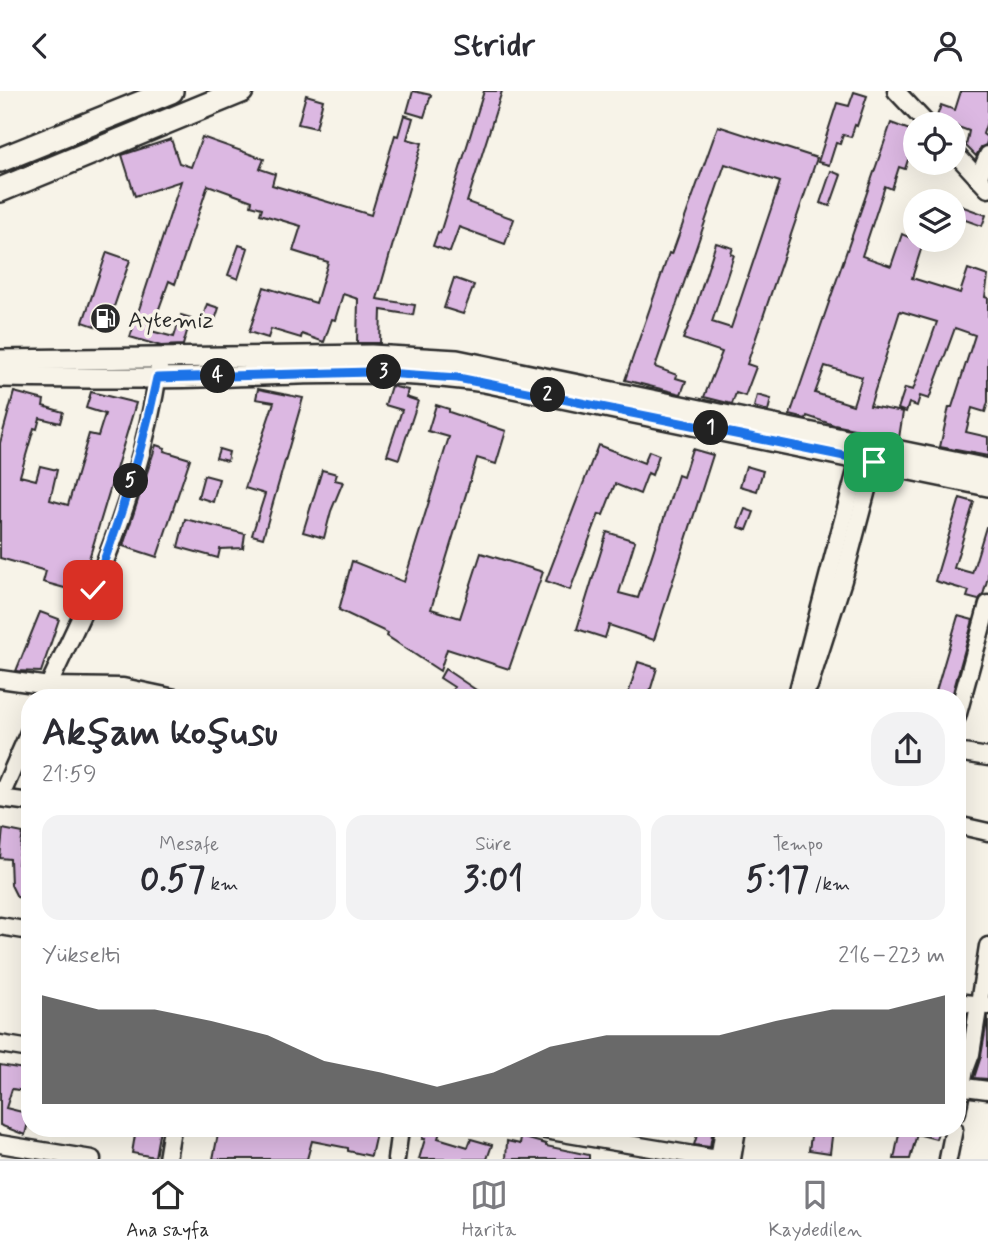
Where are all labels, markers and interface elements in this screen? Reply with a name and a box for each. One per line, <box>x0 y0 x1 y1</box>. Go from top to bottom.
text: Stridr <box>453 25 535 67</box>
icon: back <box>21 27 59 65</box>
icon: person <box>929 27 967 65</box>
map controls <box>903 112 966 252</box>
button: locate <box>903 112 966 175</box>
button: layers <box>903 189 966 252</box>
fuel station icon: Aytemiz <box>88 302 122 336</box>
place label: Aytemiz <box>128 306 214 336</box>
pin: 3 <box>366 355 402 389</box>
pin: 4 <box>200 359 235 393</box>
text: 3 <box>379 359 388 384</box>
text: 4 <box>212 363 223 388</box>
pin: 2 <box>530 377 566 413</box>
text: 2 <box>543 382 552 407</box>
pin: 1 <box>694 411 728 445</box>
text: 1 <box>706 415 715 440</box>
pin <box>844 432 904 492</box>
icon: arrive <box>855 443 893 481</box>
pin: 5 <box>114 463 148 499</box>
text: 5 <box>125 468 136 493</box>
pin <box>63 560 123 620</box>
icon: check <box>74 571 112 609</box>
text: Akşam koşusu <box>42 709 278 758</box>
button: share <box>871 712 945 786</box>
text: 21:59 <box>42 760 97 790</box>
text: Mesafe <box>159 832 219 857</box>
text: Süre <box>475 832 512 857</box>
text: Tempo <box>773 832 823 857</box>
text: 0.57 <box>140 857 205 903</box>
text: 3:01 <box>464 857 523 903</box>
text: 5:17 <box>745 857 809 903</box>
text: km <box>205 872 238 897</box>
text: /km <box>809 872 850 897</box>
text: Yükselti <box>42 941 120 971</box>
text: 216–223 m <box>838 941 945 971</box>
tab: Ana sayfa <box>126 1176 209 1243</box>
tab: Harita <box>462 1176 516 1243</box>
tab: Kaydedilen <box>769 1176 862 1243</box>

